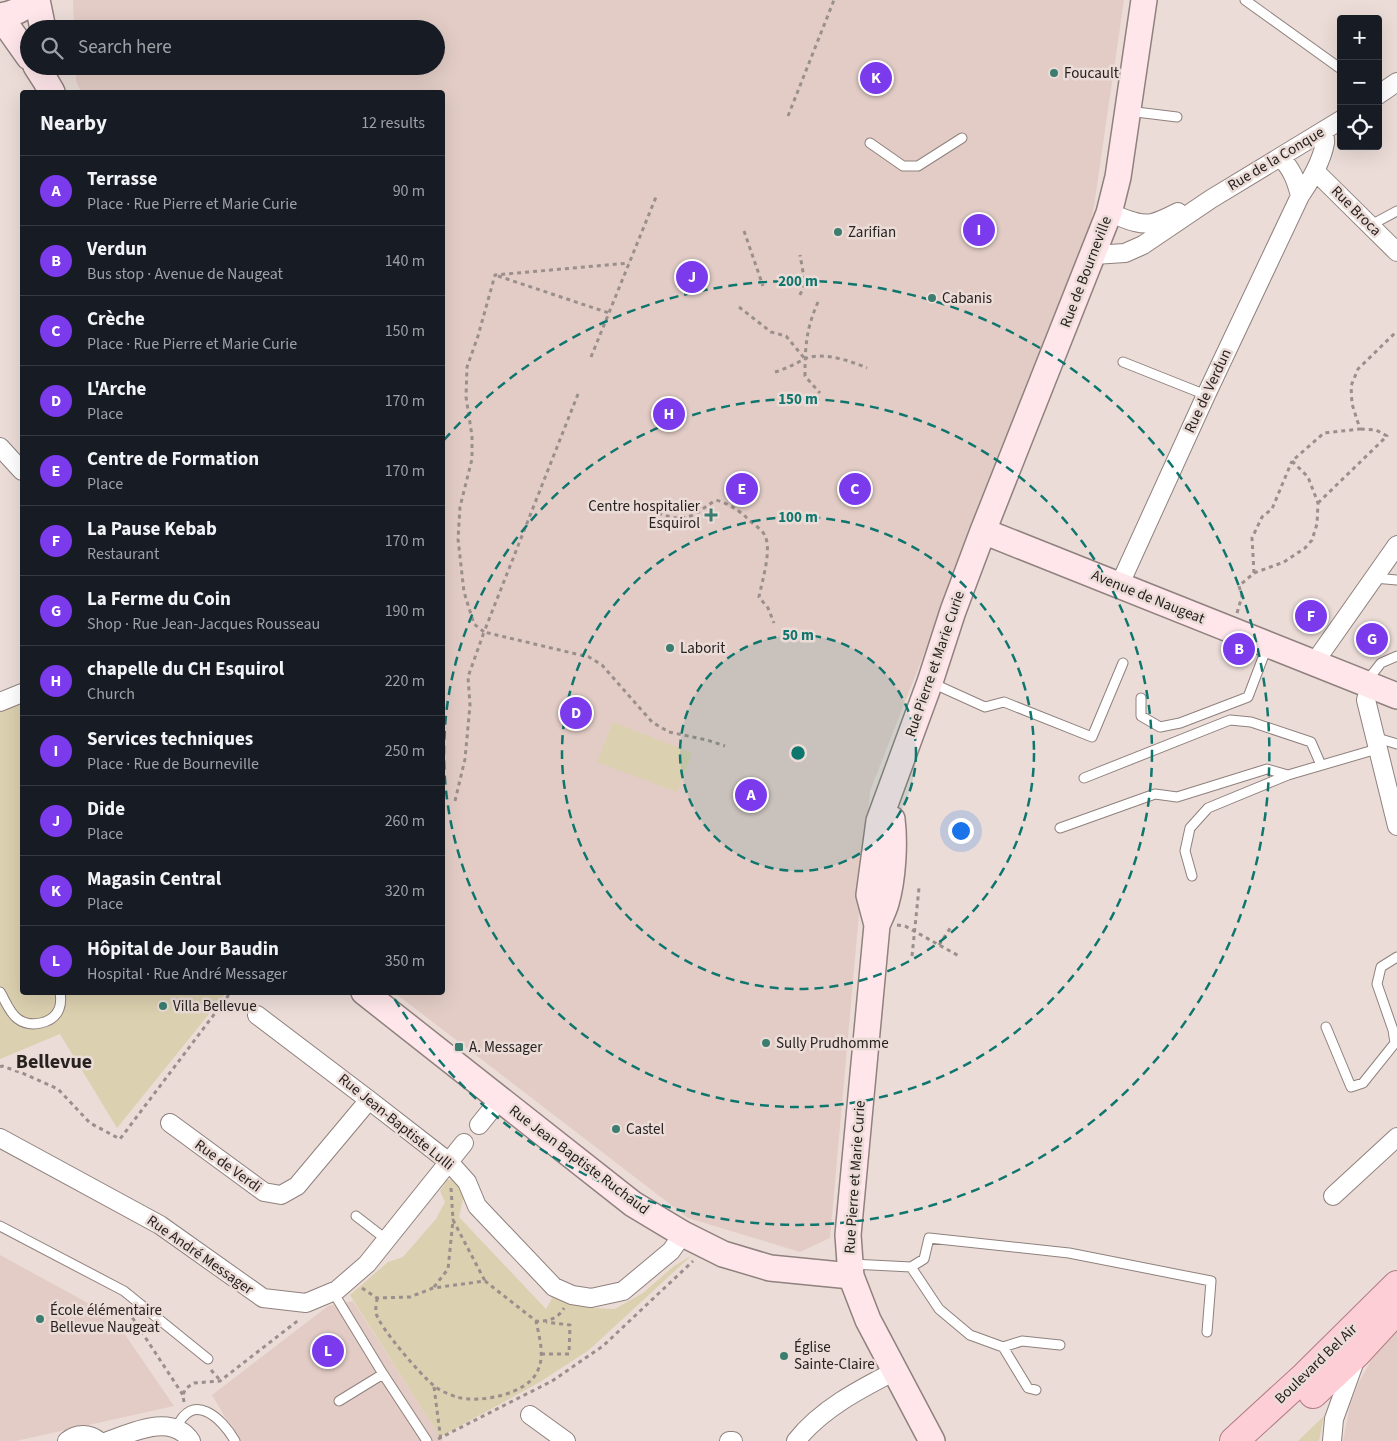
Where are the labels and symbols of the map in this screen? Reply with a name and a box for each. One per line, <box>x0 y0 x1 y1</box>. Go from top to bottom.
pin: K <box>860 59 892 97</box>
place label: Foucault <box>1064 63 1119 84</box>
marker: Foucault <box>1048 67 1060 79</box>
street label: Rue de la Conque <box>1224 122 1328 196</box>
street label: Rue Broca <box>1326 181 1386 241</box>
pin: I <box>963 211 995 249</box>
street label: Rue de Bourneville <box>1055 213 1117 331</box>
place label: Zarifian <box>848 222 896 243</box>
marker: Zarifian <box>832 226 844 238</box>
pin: J <box>676 258 708 296</box>
text: 200 m <box>778 271 818 292</box>
place label: Cabanis <box>942 288 992 309</box>
marker: Cabanis <box>926 292 938 304</box>
street label: Rue de Verdun <box>1179 346 1237 436</box>
text: 150 m <box>778 389 818 410</box>
pin: H <box>653 395 685 433</box>
pin: E <box>726 470 758 508</box>
pin: C <box>839 470 871 508</box>
place label: Centre hospitalier Esquirol <box>588 496 701 534</box>
text: 100 m <box>778 507 818 528</box>
marker: Centre hospitalier Esquirol <box>704 508 718 522</box>
street label: Avenue de Naugeat <box>1088 565 1208 629</box>
street label: Rue Pierre et Marie Curie <box>900 588 970 740</box>
pin: F <box>1295 597 1327 635</box>
pin: G <box>1356 620 1388 658</box>
text: 50 m <box>782 625 814 646</box>
pin: B <box>1223 630 1255 668</box>
place label: Laborit <box>680 638 725 659</box>
marker: Laborit <box>664 642 676 654</box>
pin: D <box>560 694 592 732</box>
centre of rings <box>789 744 807 762</box>
pin: A <box>735 776 767 814</box>
your location <box>948 818 974 844</box>
place label: Villa Bellevue <box>173 996 257 1017</box>
marker: Villa Bellevue <box>157 1000 169 1012</box>
place label: Sully Prudhomme <box>776 1033 889 1054</box>
place label: A. Messager <box>469 1037 543 1058</box>
marker: Sully Prudhomme <box>760 1037 772 1049</box>
marker: A. Messager <box>453 1041 465 1053</box>
district label: Bellevue <box>16 1048 92 1076</box>
street label: Rue Jean-Baptiste Lulli <box>334 1069 458 1175</box>
street label: Rue Jean Baptiste Ruchaud <box>505 1100 653 1220</box>
street label: Rue Pierre et Marie Curie <box>839 1100 871 1254</box>
place label: Castel <box>626 1119 664 1140</box>
marker: Castel <box>610 1123 622 1135</box>
street label: Rue de Verdi <box>190 1135 266 1197</box>
street label: Rue André Messager <box>142 1210 258 1300</box>
place label: École élémentaire Bellevue Naugeat <box>50 1300 162 1338</box>
marker: École élémentaire Bellevue Naugeat <box>34 1313 46 1325</box>
street label: Boulevard Bel Air <box>1270 1319 1362 1409</box>
pin: L <box>312 1332 344 1370</box>
place label: Église Sainte-Claire <box>794 1337 875 1375</box>
marker: Église Sainte-Claire <box>778 1350 790 1362</box>

